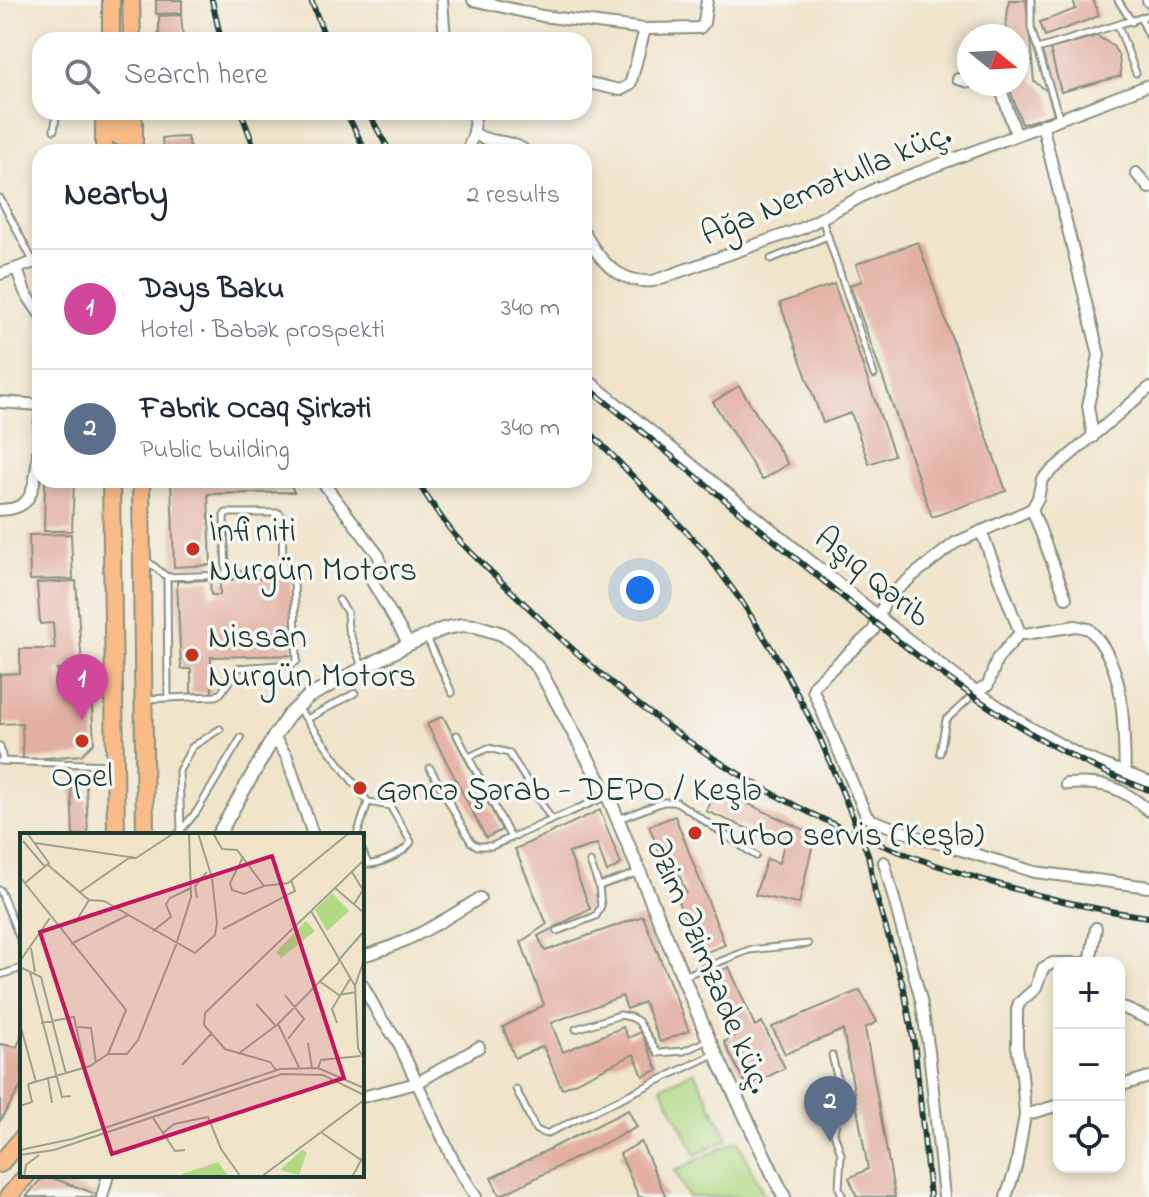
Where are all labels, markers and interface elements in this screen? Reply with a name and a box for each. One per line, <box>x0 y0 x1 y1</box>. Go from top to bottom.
north arrow <box>957 24 1029 96</box>
search box <box>32 32 592 120</box>
icon: search <box>60 54 104 98</box>
text: Search here <box>124 54 268 98</box>
street label: Ağa Nemətulla küç. <box>694 110 960 261</box>
text: Nearby <box>64 171 168 221</box>
text: 2 results <box>467 177 560 215</box>
text: Days Baku <box>140 268 284 312</box>
text: 1 <box>86 290 94 328</box>
text: 340 m <box>501 290 560 328</box>
text: Hotel · Babək prospekti <box>140 312 385 350</box>
text: Fabrik Ocaq Şirkəti <box>140 388 371 432</box>
text: 2 <box>84 410 96 448</box>
text: 340 m <box>501 410 560 448</box>
text: Public building <box>140 432 290 470</box>
place label: İnfiniti Nurgün Motors <box>209 508 417 597</box>
street label: Aşıq Qərib <box>802 515 941 641</box>
marker: İnfiniti Nurgün Motors <box>184 540 202 558</box>
your location <box>620 570 660 610</box>
place label: Nissan Nurgün Motors <box>208 614 416 703</box>
marker: Nissan Nurgün Motors <box>183 646 201 664</box>
pin: 1 <box>56 654 108 720</box>
marker: Opel <box>73 732 91 750</box>
place label: Opel <box>51 753 113 803</box>
place label: Gəncə Şərab - DEPO / Keşlə <box>376 767 762 817</box>
marker: Gəncə Şərab - DEPO / Keşlə <box>351 779 369 797</box>
place label: Turbo servis (Keşlə) <box>711 812 984 862</box>
marker: Turbo servis (Keşlə) <box>686 824 704 842</box>
street label: Əzim Əzimzade küç. <box>631 831 784 1102</box>
inset map <box>20 833 364 1177</box>
map controls <box>1053 957 1125 1173</box>
button: + <box>1053 957 1125 1029</box>
button: − <box>1053 1029 1125 1101</box>
pin: 2 <box>804 1076 856 1142</box>
button: locate <box>1053 1101 1125 1173</box>

